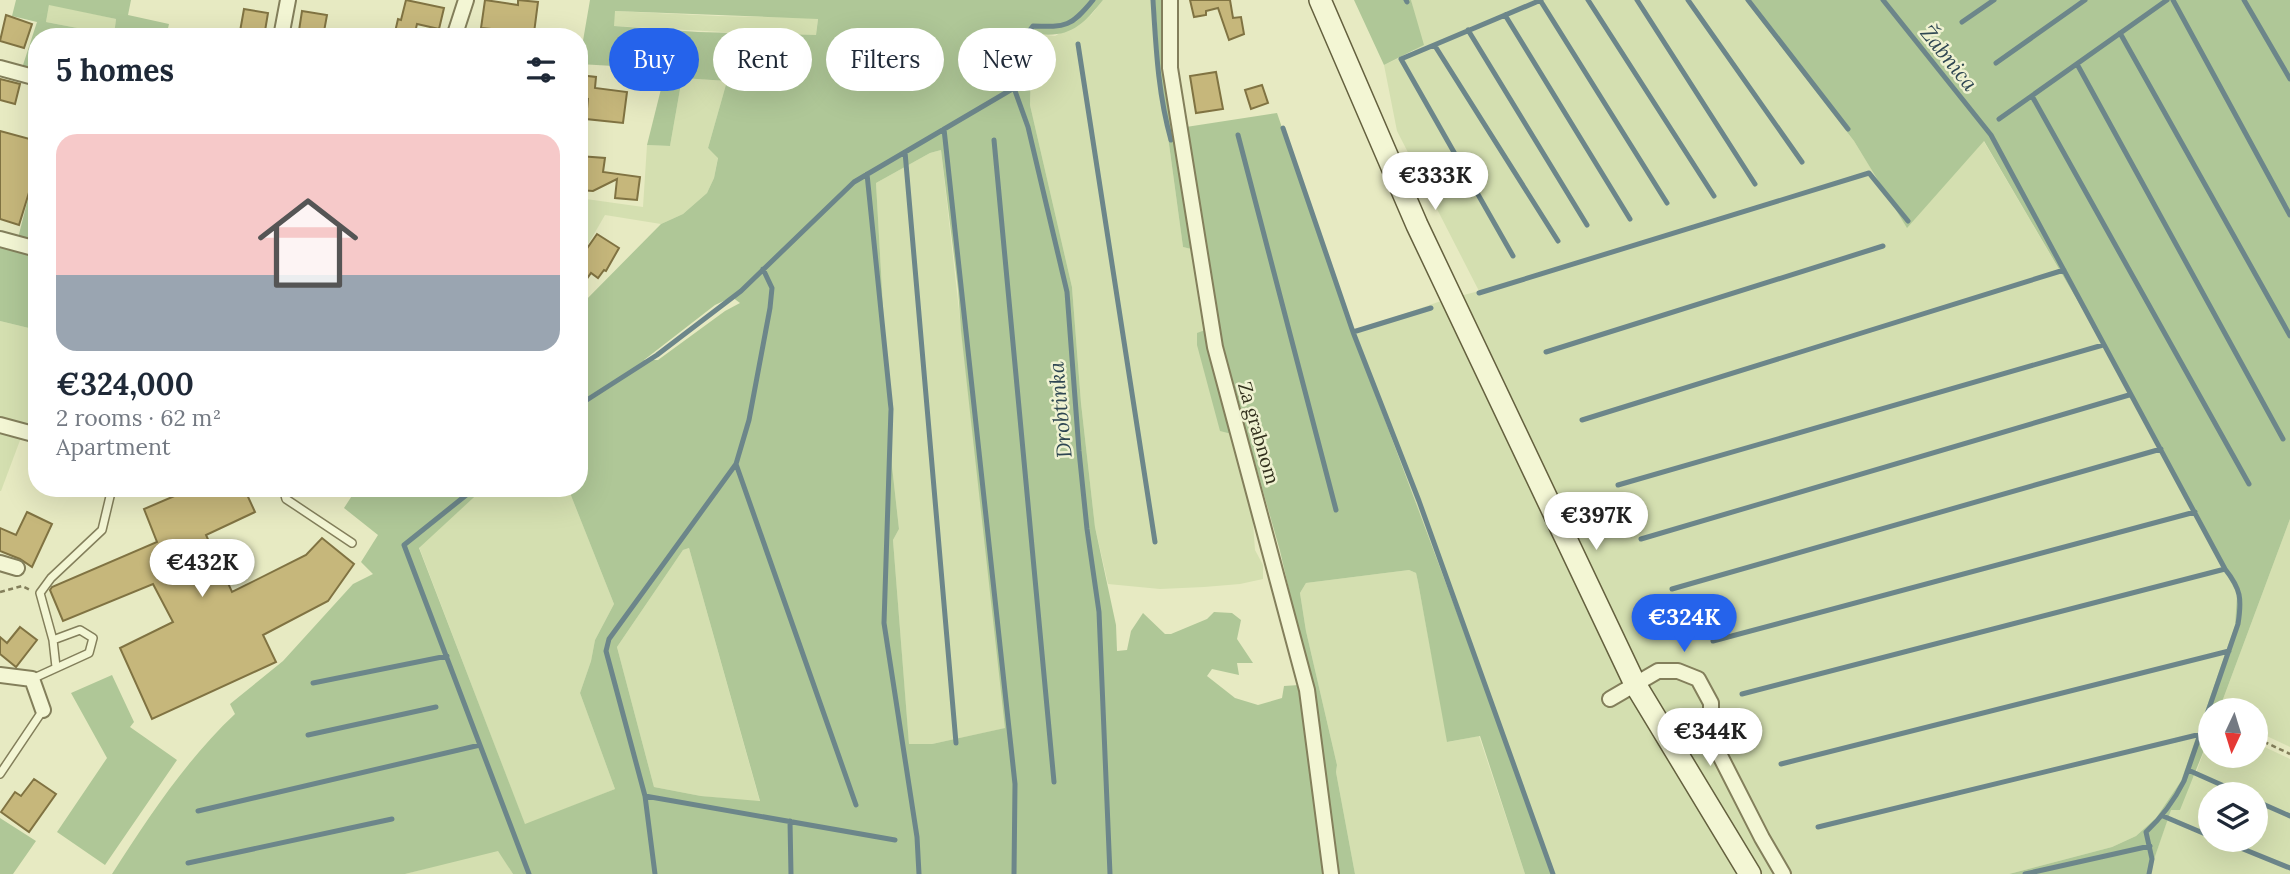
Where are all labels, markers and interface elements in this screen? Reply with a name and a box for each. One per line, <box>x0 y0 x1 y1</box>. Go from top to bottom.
water label: Žabnica <box>1915 20 1984 97</box>
chip: Buy <box>609 28 699 91</box>
chip: Rent <box>713 28 812 91</box>
chip: Filters <box>826 28 944 91</box>
chip: New <box>958 28 1056 91</box>
text: 5 homes <box>56 51 174 89</box>
icon: filters <box>522 51 560 89</box>
pin: €333K <box>1386 152 1484 212</box>
text: €333K <box>1398 160 1472 189</box>
icon: home <box>245 180 371 306</box>
water label: Drobtinka <box>1042 360 1078 459</box>
text: €324,000 <box>56 365 194 403</box>
street label: Za grabnom <box>1233 379 1285 487</box>
text: 2 rooms · 62 m² <box>56 403 221 432</box>
text: Apartment <box>56 432 171 461</box>
pin: €397K <box>1547 492 1645 552</box>
text: €397K <box>1560 500 1632 529</box>
pin: €432K <box>153 540 251 599</box>
text: €432K <box>166 547 238 576</box>
pin: €324K <box>1635 594 1733 654</box>
text: €324K <box>1648 602 1720 631</box>
north arrow <box>2198 698 2268 768</box>
map controls <box>2198 698 2268 852</box>
pin: €344K <box>1661 708 1759 768</box>
text: €344K <box>1673 716 1747 745</box>
button: layers <box>2198 782 2268 852</box>

